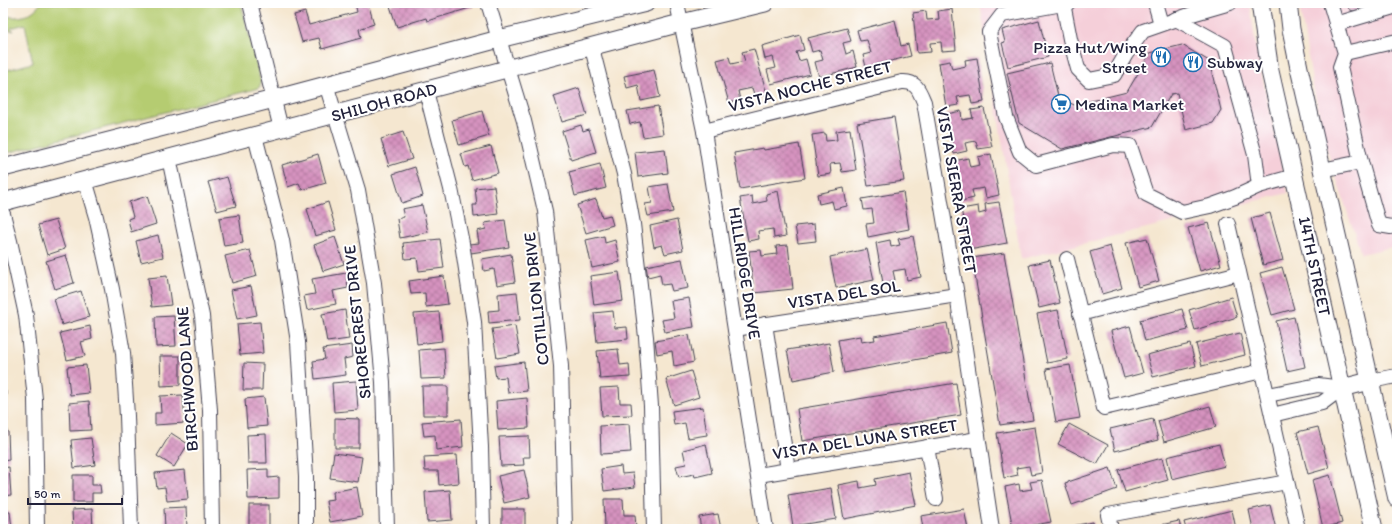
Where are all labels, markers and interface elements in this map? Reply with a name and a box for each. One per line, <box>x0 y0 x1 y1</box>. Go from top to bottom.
place label: Pizza Hut/Wing Street <box>1033 37 1147 77</box>
restaurant icon: Pizza Hut/Wing Street <box>1150 46 1172 68</box>
restaurant icon: Subway <box>1182 51 1204 73</box>
place label: Subway <box>1207 52 1263 72</box>
street label: VISTA NOCHE STREET <box>726 56 894 116</box>
street label: SHILOH ROAD <box>329 78 439 126</box>
supermarket icon: Medina Market <box>1050 93 1072 115</box>
place label: Medina Market <box>1075 94 1185 114</box>
street label: VISTA SIERRA STREET <box>932 105 982 275</box>
street label: HILLRIDGE DRIVE <box>725 206 765 340</box>
street label: 14TH STREET <box>1295 214 1335 318</box>
street label: COTILLION DRIVE <box>519 231 553 367</box>
street label: SHORECREST DRIVE <box>339 244 375 400</box>
street label: VISTA DEL SOL <box>786 275 902 313</box>
street label: BIRCHWOOD LANE <box>172 306 202 452</box>
street label: VISTA DEL LUNA STREET <box>771 414 959 464</box>
scale bar <box>28 480 122 506</box>
text: 50 m <box>34 487 60 501</box>

